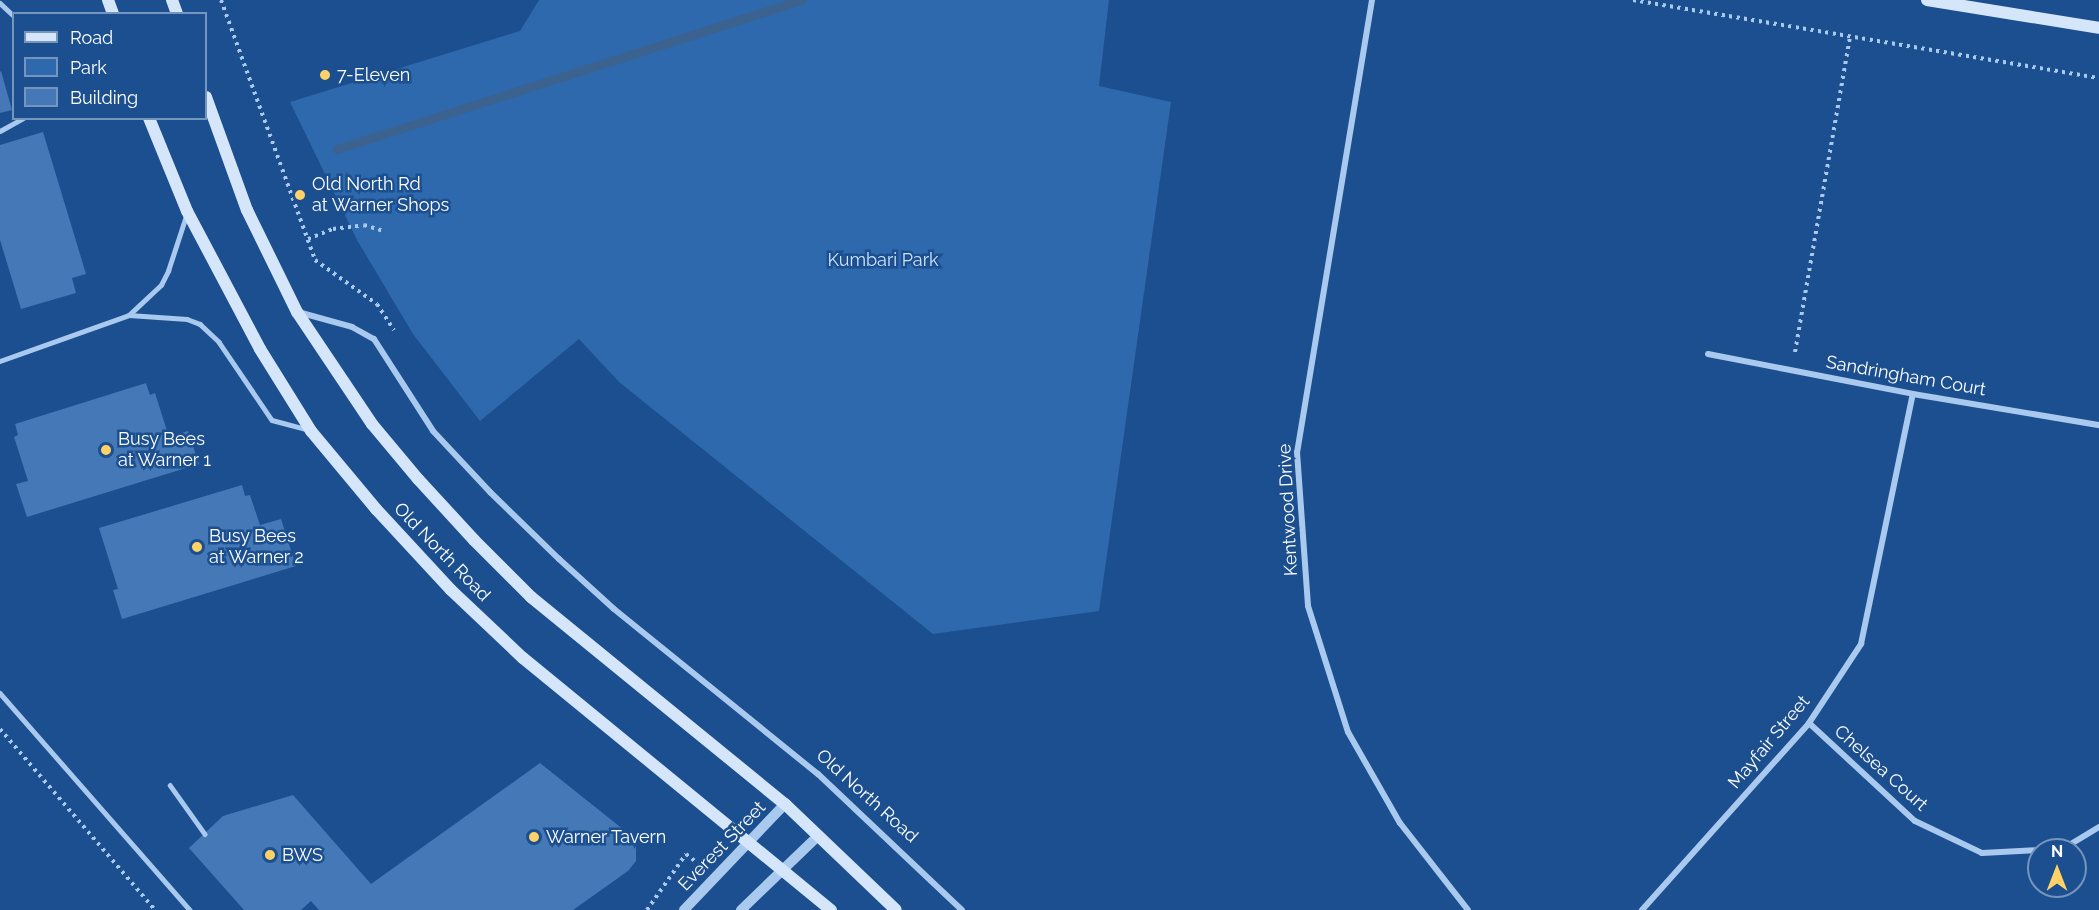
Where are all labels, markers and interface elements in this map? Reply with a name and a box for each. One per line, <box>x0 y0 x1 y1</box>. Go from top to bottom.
legend <box>12 12 207 120</box>
text: Road <box>70 27 113 48</box>
text: Park <box>70 57 107 78</box>
place label: 7-Eleven <box>337 64 410 86</box>
marker: 7-Eleven <box>318 68 332 82</box>
text: Building <box>70 87 138 108</box>
place label: Old North Rd at Warner Shops <box>312 174 450 216</box>
marker: Old North Rd at Warner Shops <box>293 188 307 202</box>
park label: Kumbari Park <box>828 249 938 271</box>
street label: Sandringham Court <box>1824 351 1988 401</box>
place label: Busy Bees at Warner 1 <box>118 429 212 472</box>
marker: Busy Bees at Warner 1 <box>99 443 113 457</box>
street label: Kentwood Drive <box>1274 443 1302 577</box>
street label: Old North Road <box>389 498 495 606</box>
place label: Busy Bees at Warner 2 <box>209 526 305 568</box>
marker: Busy Bees at Warner 2 <box>190 540 204 554</box>
street label: Mayfair Street <box>1724 691 1814 793</box>
street label: Chelsea Court <box>1830 720 1932 816</box>
street label: Old North Road <box>812 745 922 847</box>
street label: Everest Street <box>674 797 770 895</box>
place label: Warner Tavern <box>546 826 667 848</box>
marker: Warner Tavern <box>527 830 541 844</box>
north arrow <box>2027 838 2087 898</box>
text: N <box>2051 842 2063 861</box>
place label: BWS <box>282 844 323 866</box>
marker: BWS <box>263 848 277 862</box>

